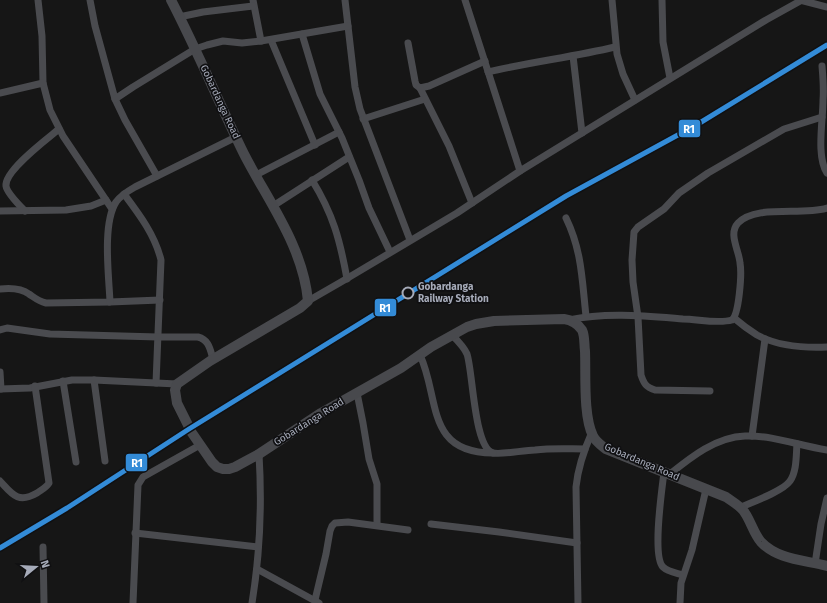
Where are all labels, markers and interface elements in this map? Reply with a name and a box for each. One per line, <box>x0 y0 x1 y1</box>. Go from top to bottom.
street label: Gobardanga Road <box>198 63 242 141</box>
line badge: R1 <box>678 119 701 138</box>
text: R1 <box>683 123 695 136</box>
place label: Gobardanga Railway Station <box>418 281 489 305</box>
marker: Gobardanga Railway Station <box>401 286 415 300</box>
line badge: R1 <box>374 298 397 317</box>
text: R1 <box>379 302 391 315</box>
street label: Gobardanga Road <box>272 396 346 448</box>
street label: Gobardanga Road <box>603 441 681 483</box>
line badge: R1 <box>125 453 148 472</box>
text: R1 <box>131 457 143 470</box>
north arrow <box>16 547 56 587</box>
text: N <box>38 559 52 570</box>

